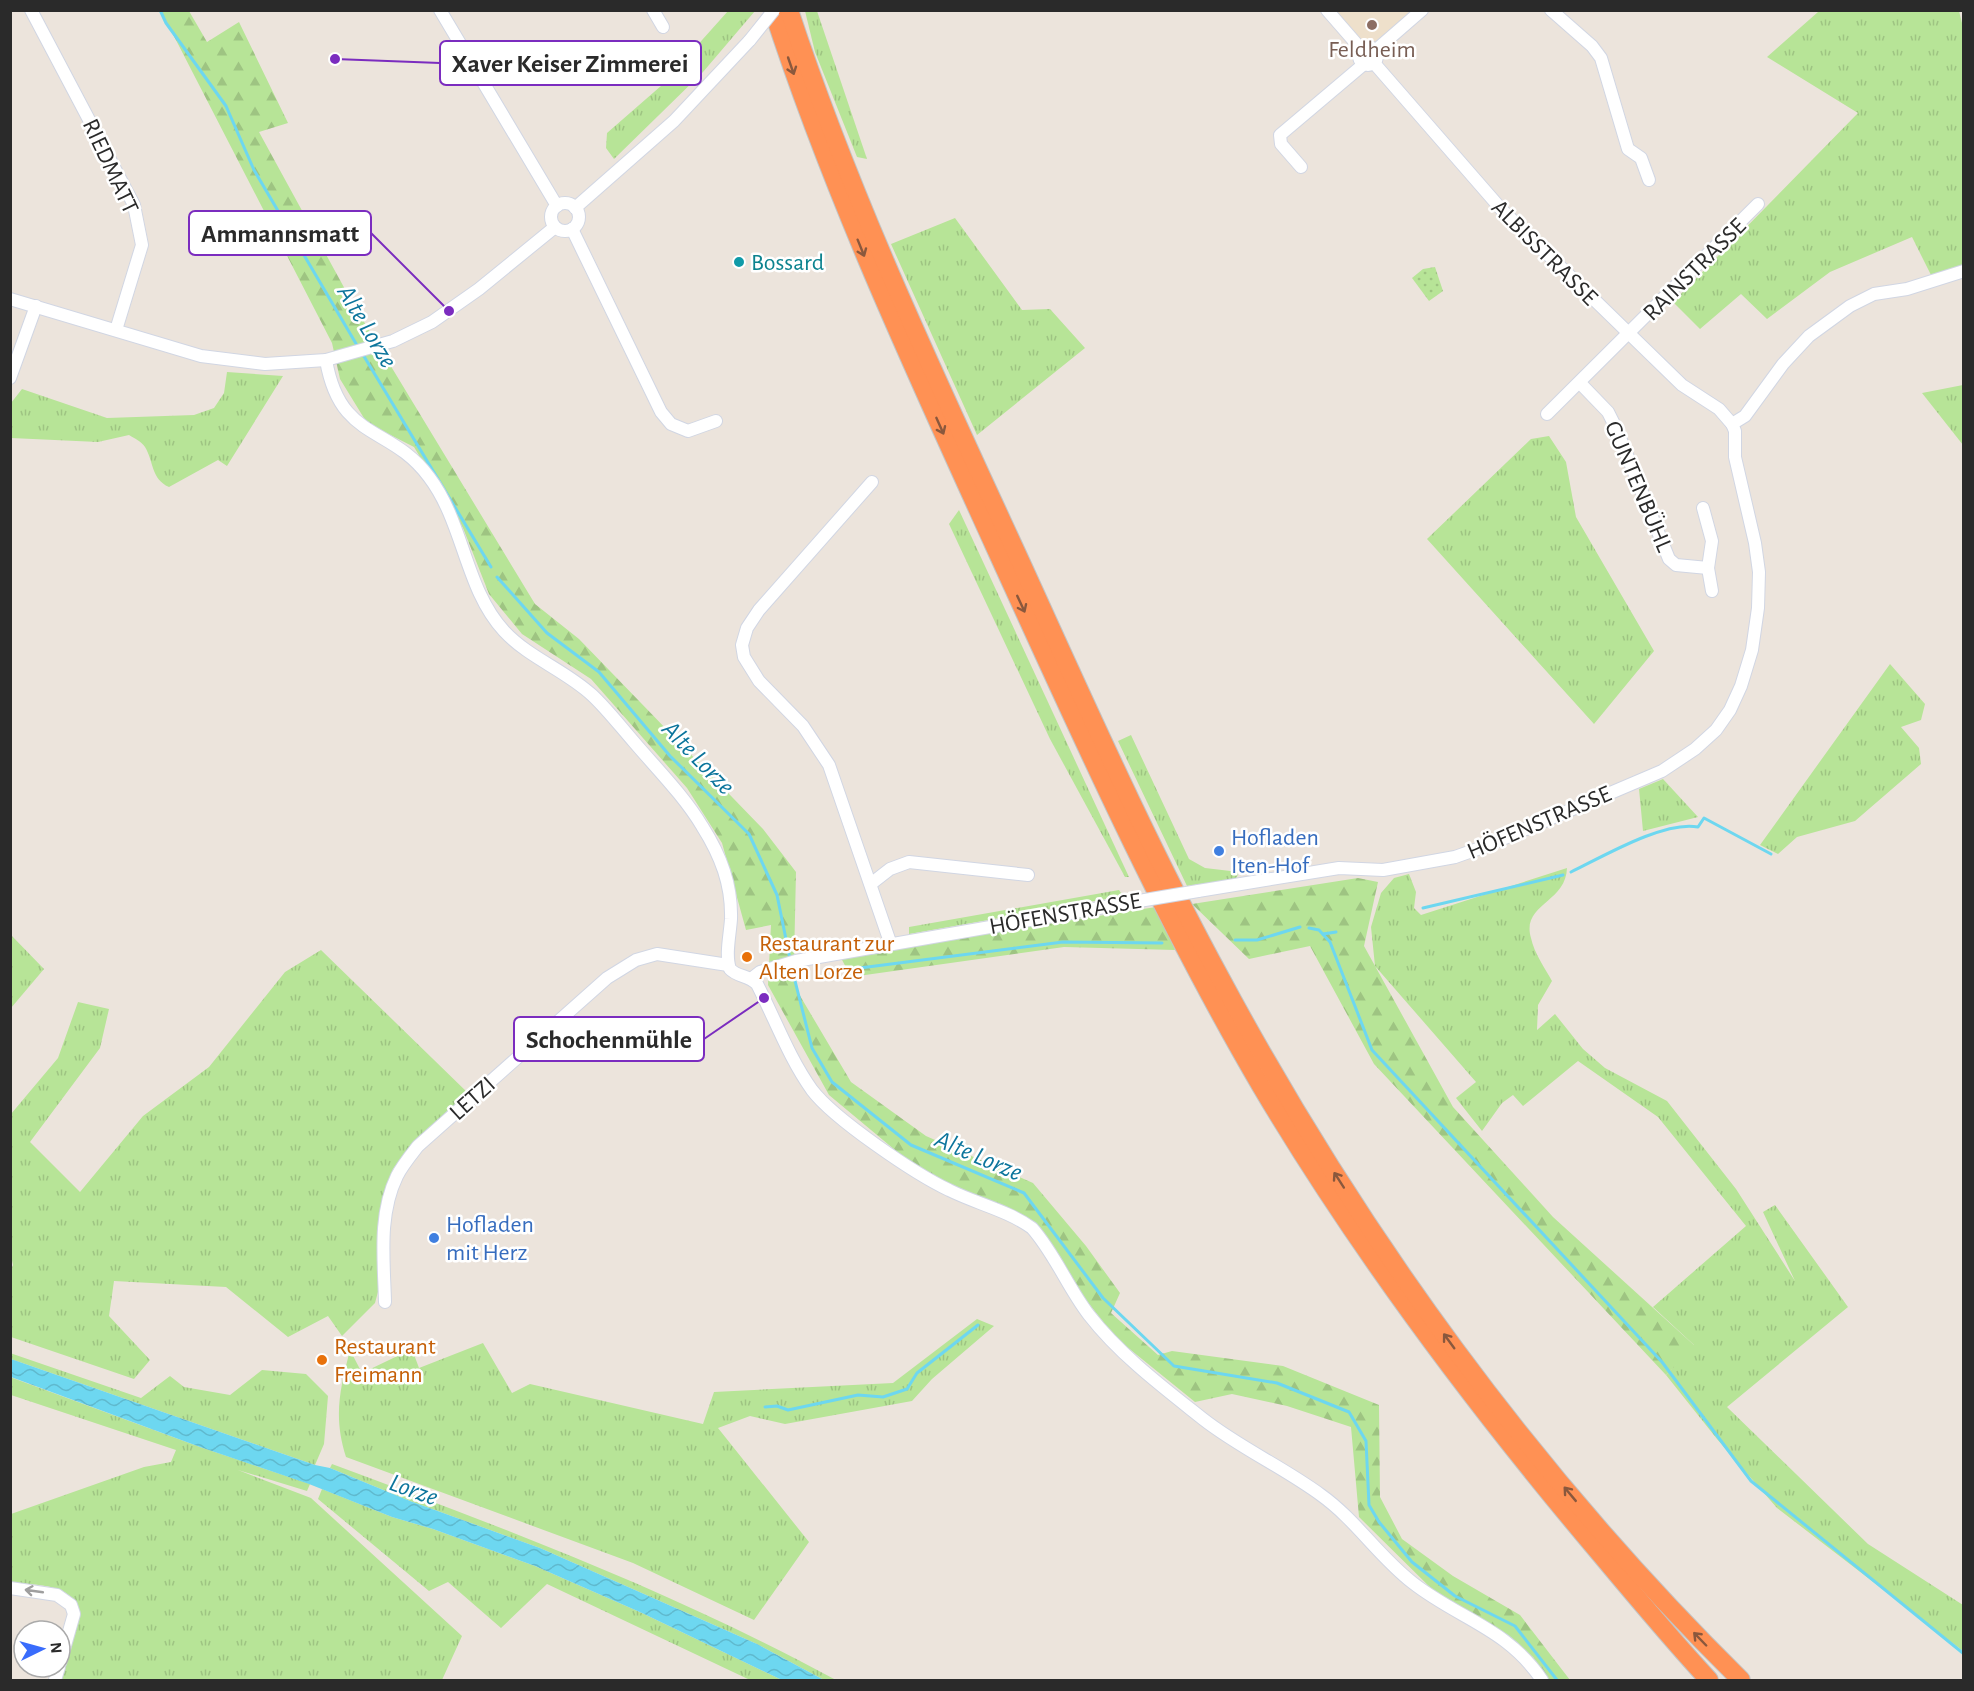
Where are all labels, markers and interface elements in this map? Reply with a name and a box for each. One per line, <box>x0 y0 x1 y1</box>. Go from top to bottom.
marker: Feldheim <box>1365 18 1379 32</box>
place label: Feldheim <box>1328 38 1416 62</box>
callout: Xaver Keiser Zimmerei <box>440 41 701 85</box>
text: Xaver Keiser Zimmerei <box>452 51 688 77</box>
one-way arrow <box>787 56 798 75</box>
street label: RIEDMATT <box>78 115 143 218</box>
street label: ALBISSTRASSE <box>1487 195 1602 311</box>
callout: Ammannsmatt <box>189 211 371 255</box>
street label: RAINSTRASSE <box>1639 213 1751 326</box>
text: Ammannsmatt <box>201 221 359 247</box>
one-way arrow <box>856 238 867 257</box>
place label: Bossard <box>751 251 824 275</box>
marker: Bossard <box>732 255 746 269</box>
water label: Alte Lorze <box>332 280 402 373</box>
one-way arrow <box>935 417 946 435</box>
street label: GUNTENBÜHL <box>1600 417 1677 555</box>
one-way arrow <box>1015 594 1027 612</box>
water label: Alte Lorze <box>656 715 740 800</box>
street label: HÖFENSTRASSE <box>1464 781 1615 864</box>
place label: Hofladen Iten-Hof <box>1231 826 1319 878</box>
marker: Hofladen Iten-Hof <box>1212 844 1226 858</box>
street label: HÖFENSTRASSE <box>987 888 1143 939</box>
place label: Restaurant zur Alten Lorze <box>759 932 894 984</box>
marker: Restaurant zur Alten Lorze <box>740 950 754 964</box>
callout: Schochenmühle <box>514 1017 704 1061</box>
text: Schochenmühle <box>526 1027 692 1053</box>
street label: LETZI <box>445 1072 500 1125</box>
water label: Alte Lorze <box>930 1126 1026 1186</box>
one-way arrow <box>1332 1172 1344 1189</box>
place label: Hofladen mit Herz <box>446 1213 534 1265</box>
marker: Hofladen mit Herz <box>427 1231 441 1245</box>
one-way arrow <box>1443 1333 1455 1349</box>
place label: Restaurant Freimann <box>334 1335 436 1387</box>
marker: Restaurant Freimann <box>315 1353 329 1367</box>
water label: Lorze <box>386 1469 442 1511</box>
one-way arrow <box>1563 1487 1577 1502</box>
one-way arrow <box>25 1586 44 1597</box>
north arrow <box>12 1619 72 1679</box>
one-way arrow <box>1693 1631 1707 1646</box>
text: N <box>47 1642 64 1654</box>

